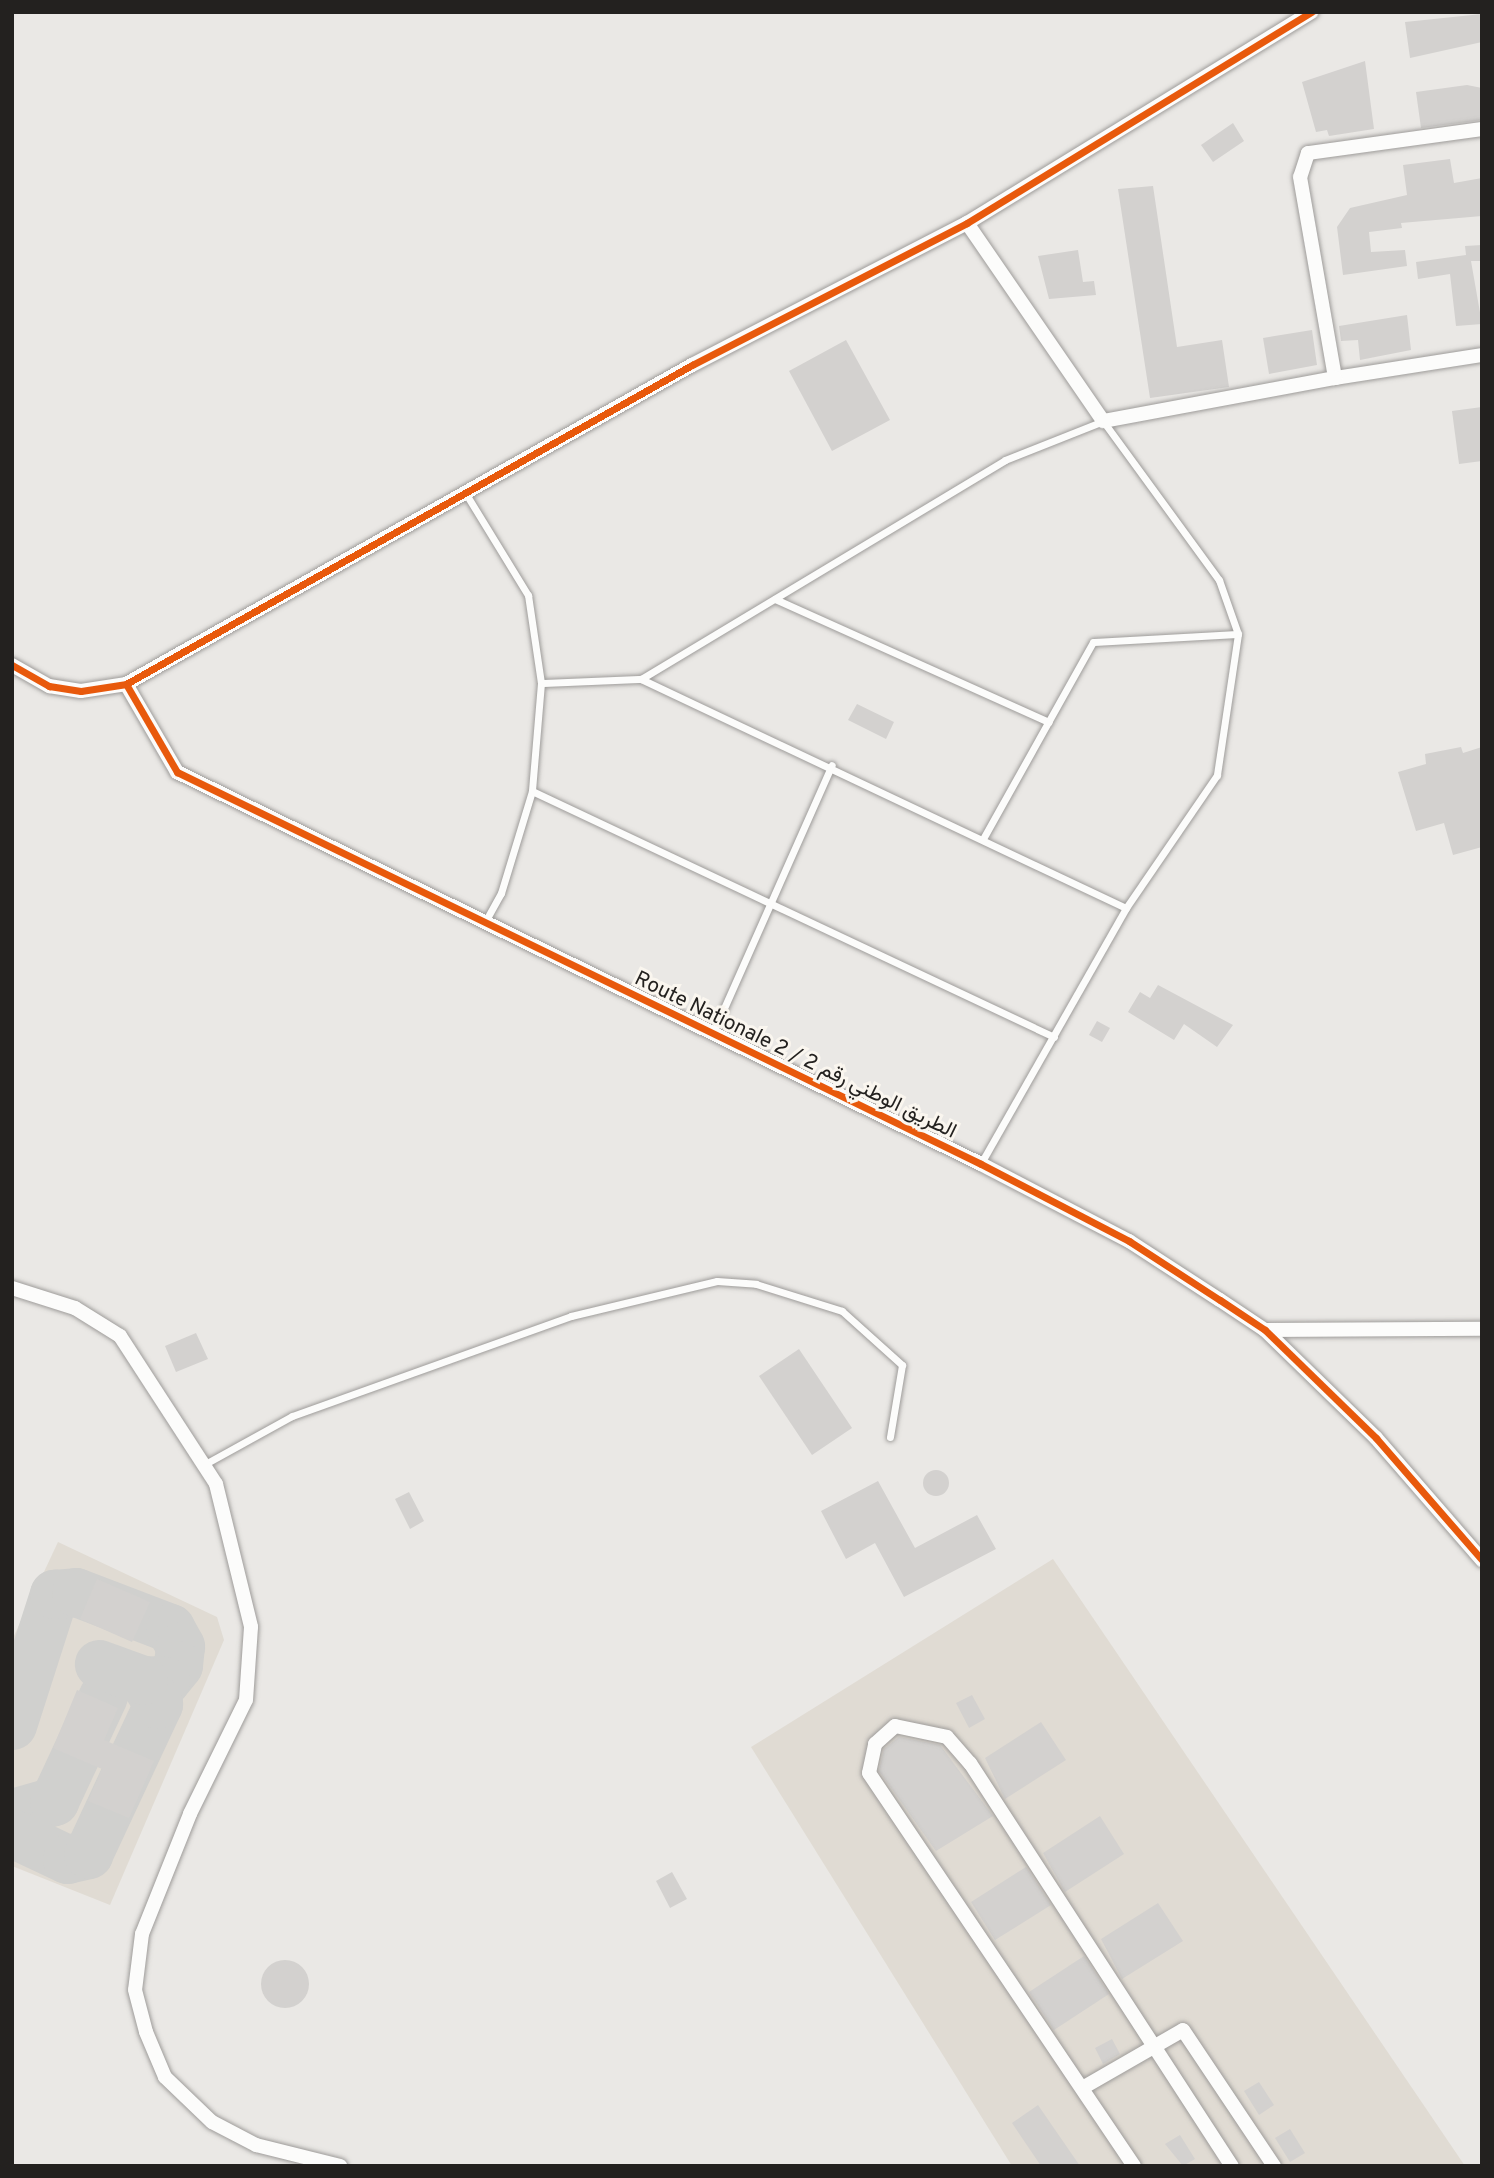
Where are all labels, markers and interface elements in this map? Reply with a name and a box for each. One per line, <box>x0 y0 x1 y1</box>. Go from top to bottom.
street label: Route Nationale 2 / الطريق الوطني رقم 2 <box>630 967 960 1145</box>

